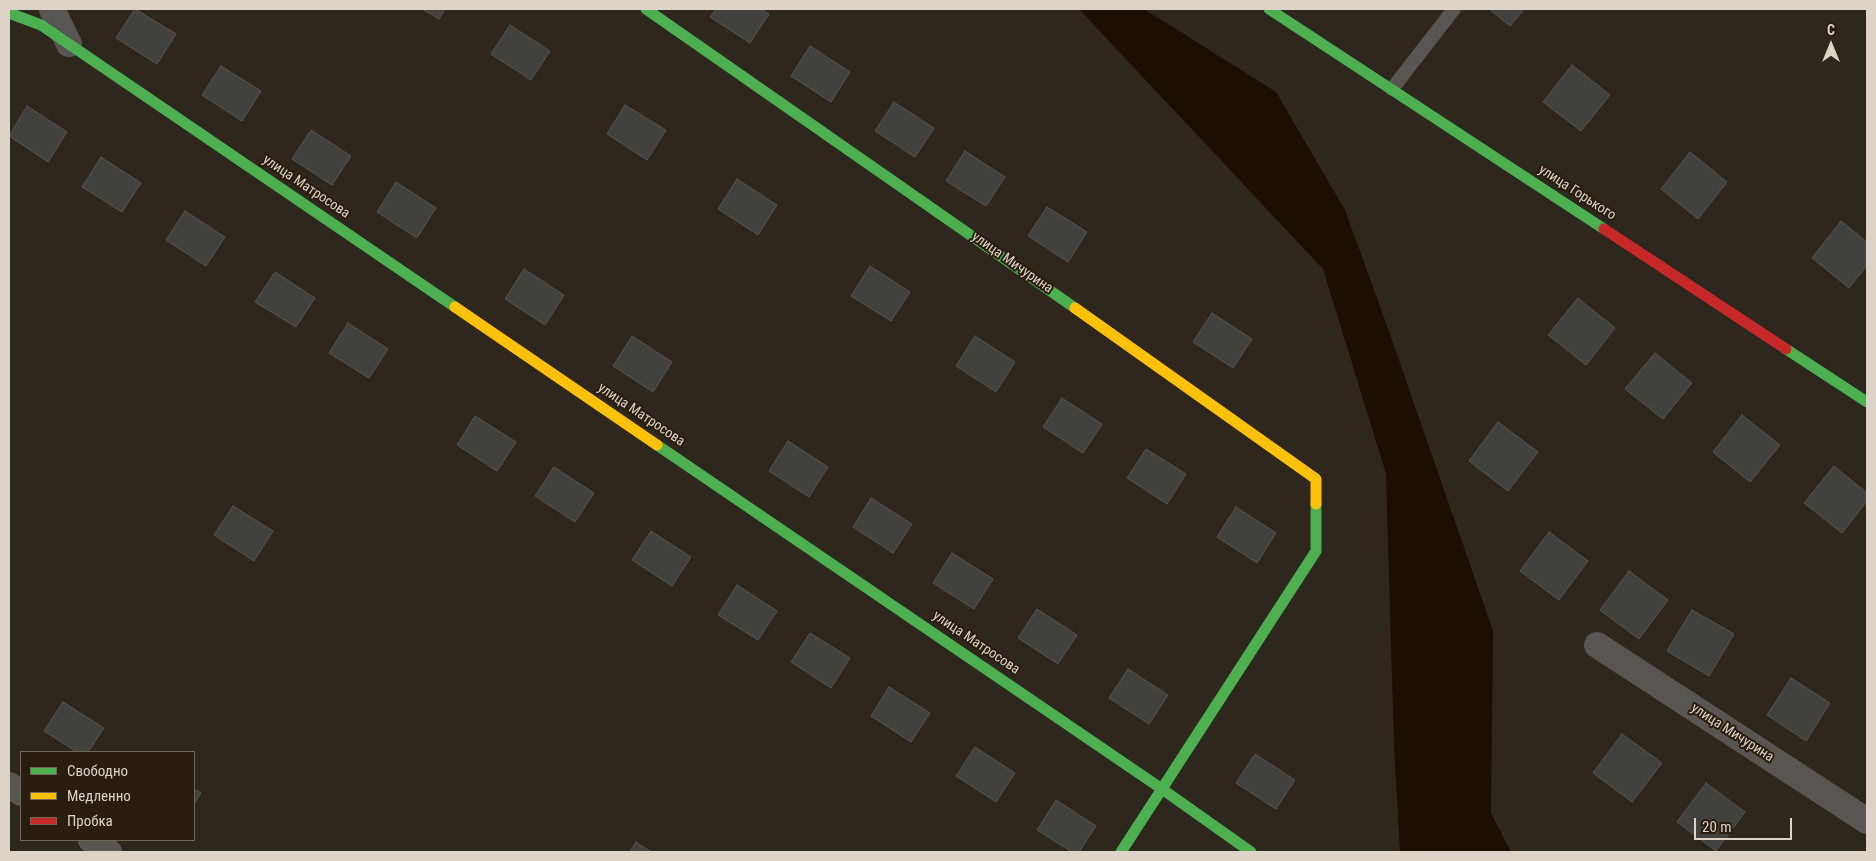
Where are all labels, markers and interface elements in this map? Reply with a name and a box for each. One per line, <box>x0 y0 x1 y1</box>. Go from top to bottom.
north arrow <box>1806 20 1856 70</box>
text: С <box>1827 22 1835 38</box>
street label: улица Матросова <box>259 152 353 222</box>
street label: улица Горького <box>1535 162 1619 224</box>
street label: улица Мичурина <box>968 229 1056 297</box>
street label: улица Матросова <box>594 380 688 450</box>
street label: улица Матросова <box>929 608 1023 678</box>
street label: улица Мичурина <box>1688 700 1776 766</box>
legend <box>20 751 195 841</box>
text: Свободно <box>67 762 128 780</box>
text: Медленно <box>67 787 131 805</box>
scale bar <box>1696 808 1794 840</box>
text: Пробка <box>67 812 113 830</box>
text: 20 m <box>1702 818 1732 836</box>

